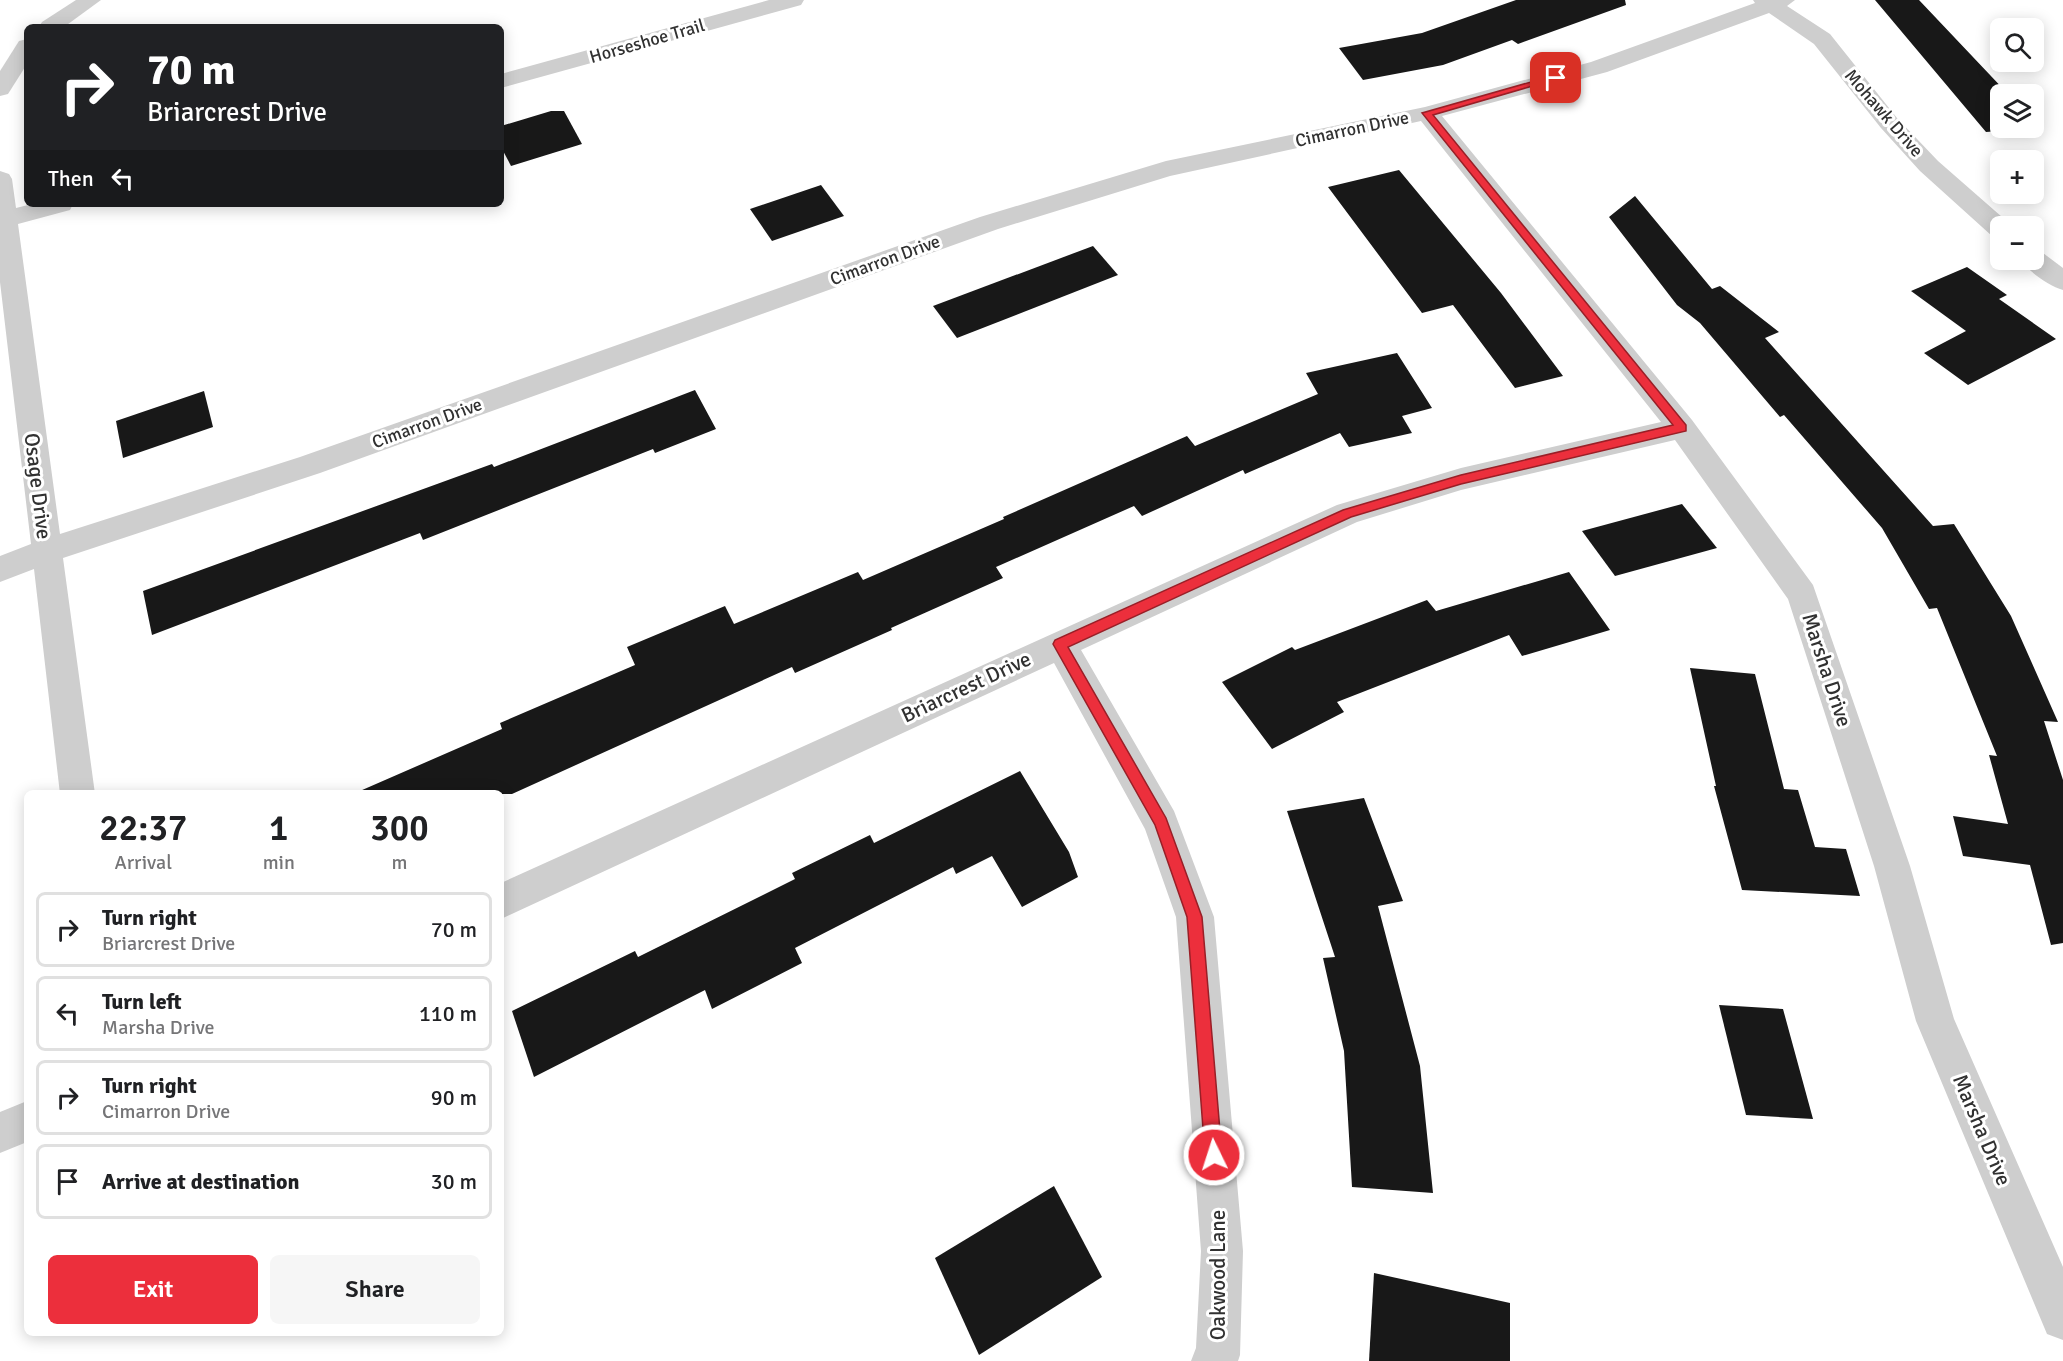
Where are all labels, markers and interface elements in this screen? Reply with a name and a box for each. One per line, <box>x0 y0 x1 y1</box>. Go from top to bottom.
street label: Horseshoe Trail <box>587 14 707 68</box>
map controls <box>1990 18 2044 270</box>
button: search <box>1990 18 2044 72</box>
text: 70 m <box>147 45 236 96</box>
icon: right <box>48 48 126 126</box>
pin <box>1530 52 1581 103</box>
icon: arrive <box>1539 61 1572 94</box>
street label: Mohawk Drive <box>1840 65 1928 161</box>
button: layers <box>1990 84 2044 138</box>
text: Briarcrest Drive <box>147 96 327 129</box>
street label: Cimarron Drive <box>1293 106 1411 152</box>
button: + <box>1990 150 2044 204</box>
icon: left <box>106 162 139 195</box>
text: Then <box>48 165 94 192</box>
button: − <box>1990 216 2044 270</box>
street label: Cimarron Drive <box>827 230 943 290</box>
street label: Cimarron Drive <box>369 393 485 453</box>
street label: Osage Drive <box>19 431 57 541</box>
street label: Marsha Drive <box>1796 610 1858 730</box>
street label: Briarcrest Drive <box>897 646 1035 728</box>
text: 22:37 <box>99 806 187 851</box>
text: 1 <box>269 806 289 851</box>
text: 300 <box>370 806 429 851</box>
text: Arrival <box>115 850 172 875</box>
text: min <box>263 850 295 875</box>
text: m <box>391 850 407 875</box>
text: Turn right <box>102 904 197 931</box>
icon: right <box>51 913 84 946</box>
text: 70 m <box>431 916 477 943</box>
text: Briarcrest Drive <box>102 931 235 956</box>
text: Turn left <box>102 988 182 1015</box>
icon: left <box>51 997 84 1030</box>
text: 110 m <box>419 1000 477 1027</box>
text: Marsha Drive <box>102 1015 215 1040</box>
street label: Marsha Drive <box>1947 1071 2017 1189</box>
text: Turn right <box>102 1072 197 1099</box>
icon: right <box>51 1081 84 1114</box>
text: 90 m <box>431 1084 477 1111</box>
text: Cimarron Drive <box>102 1099 230 1124</box>
position arrow <box>1182 1123 1246 1187</box>
icon: arrive <box>51 1165 84 1198</box>
text: Arrive at destination <box>102 1168 299 1195</box>
text: 30 m <box>431 1168 477 1195</box>
street label: Oakwood Lane <box>1205 1210 1231 1340</box>
button: Exit <box>48 1255 258 1324</box>
button: Share <box>270 1255 480 1324</box>

